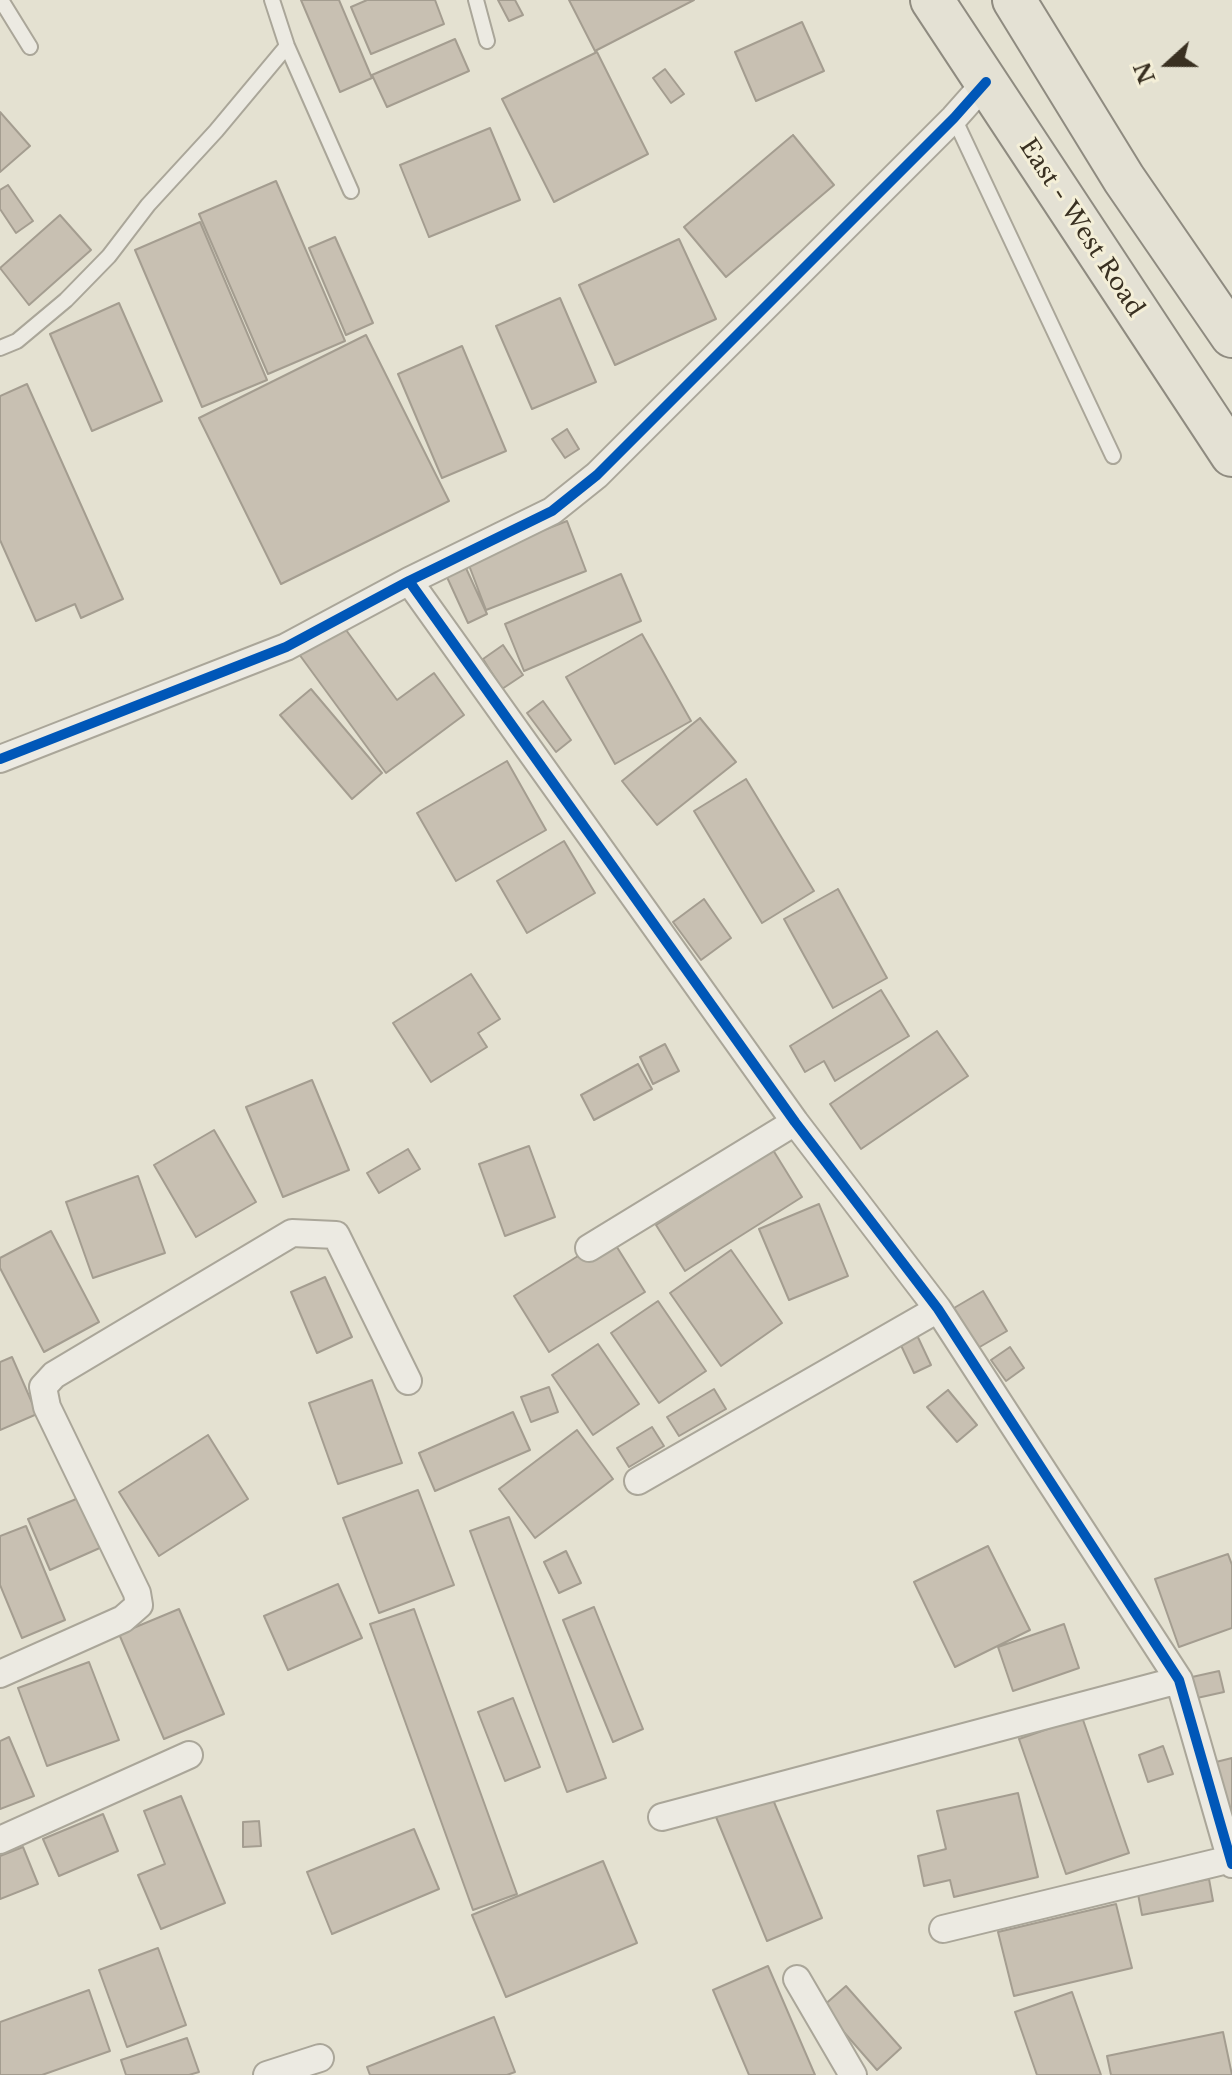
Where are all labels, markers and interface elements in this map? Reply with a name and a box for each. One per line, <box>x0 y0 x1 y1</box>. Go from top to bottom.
north arrow <box>1128 24 1208 104</box>
text: N <box>1129 58 1161 87</box>
street label: East - West Road <box>1013 134 1149 322</box>

